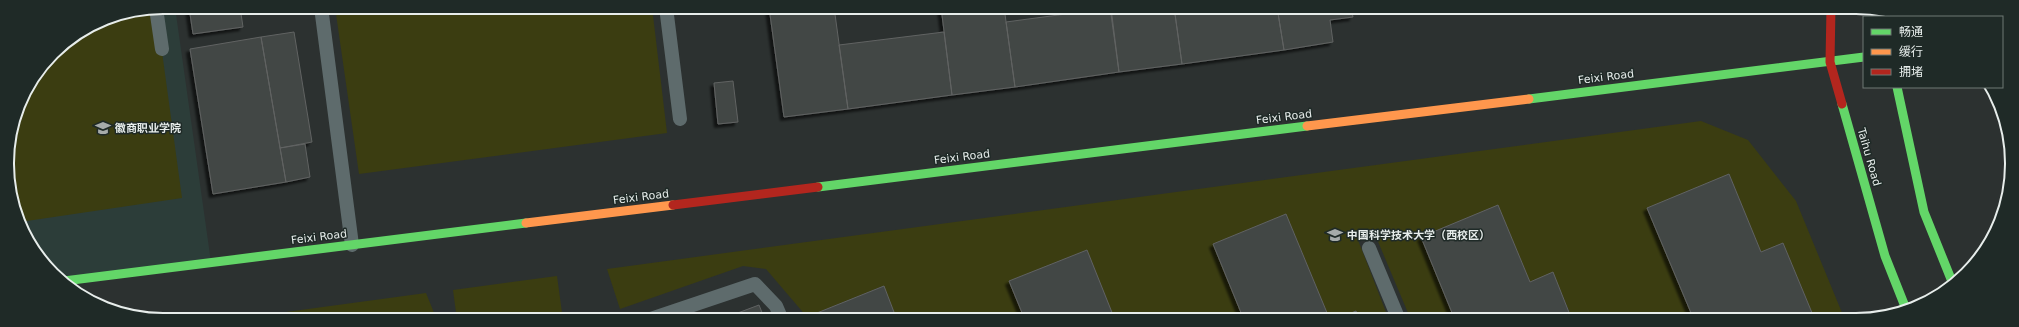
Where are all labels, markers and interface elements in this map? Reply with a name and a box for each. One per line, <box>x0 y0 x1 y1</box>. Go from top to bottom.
legend <box>1863 16 2003 88</box>
text: 畅通 <box>1899 25 1923 39</box>
text: 缓行 <box>1899 45 1923 59</box>
text: 拥堵 <box>1899 65 1923 79</box>
street label: Feixi Road <box>1577 67 1635 87</box>
street label: Feixi Road <box>1255 107 1313 127</box>
school or university icon: 徽商职业学院 <box>94 119 112 137</box>
place label: 徽商职业学院 <box>114 122 181 135</box>
street label: Taihu Road <box>1854 126 1883 188</box>
street label: Feixi Road <box>933 147 991 167</box>
street label: Feixi Road <box>612 187 670 207</box>
school or university icon: 中国科学技术大学（西校区） <box>1326 226 1344 244</box>
street label: Feixi Road <box>290 227 348 247</box>
place label: 中国科学技术大学（西校区） <box>1347 229 1490 242</box>

